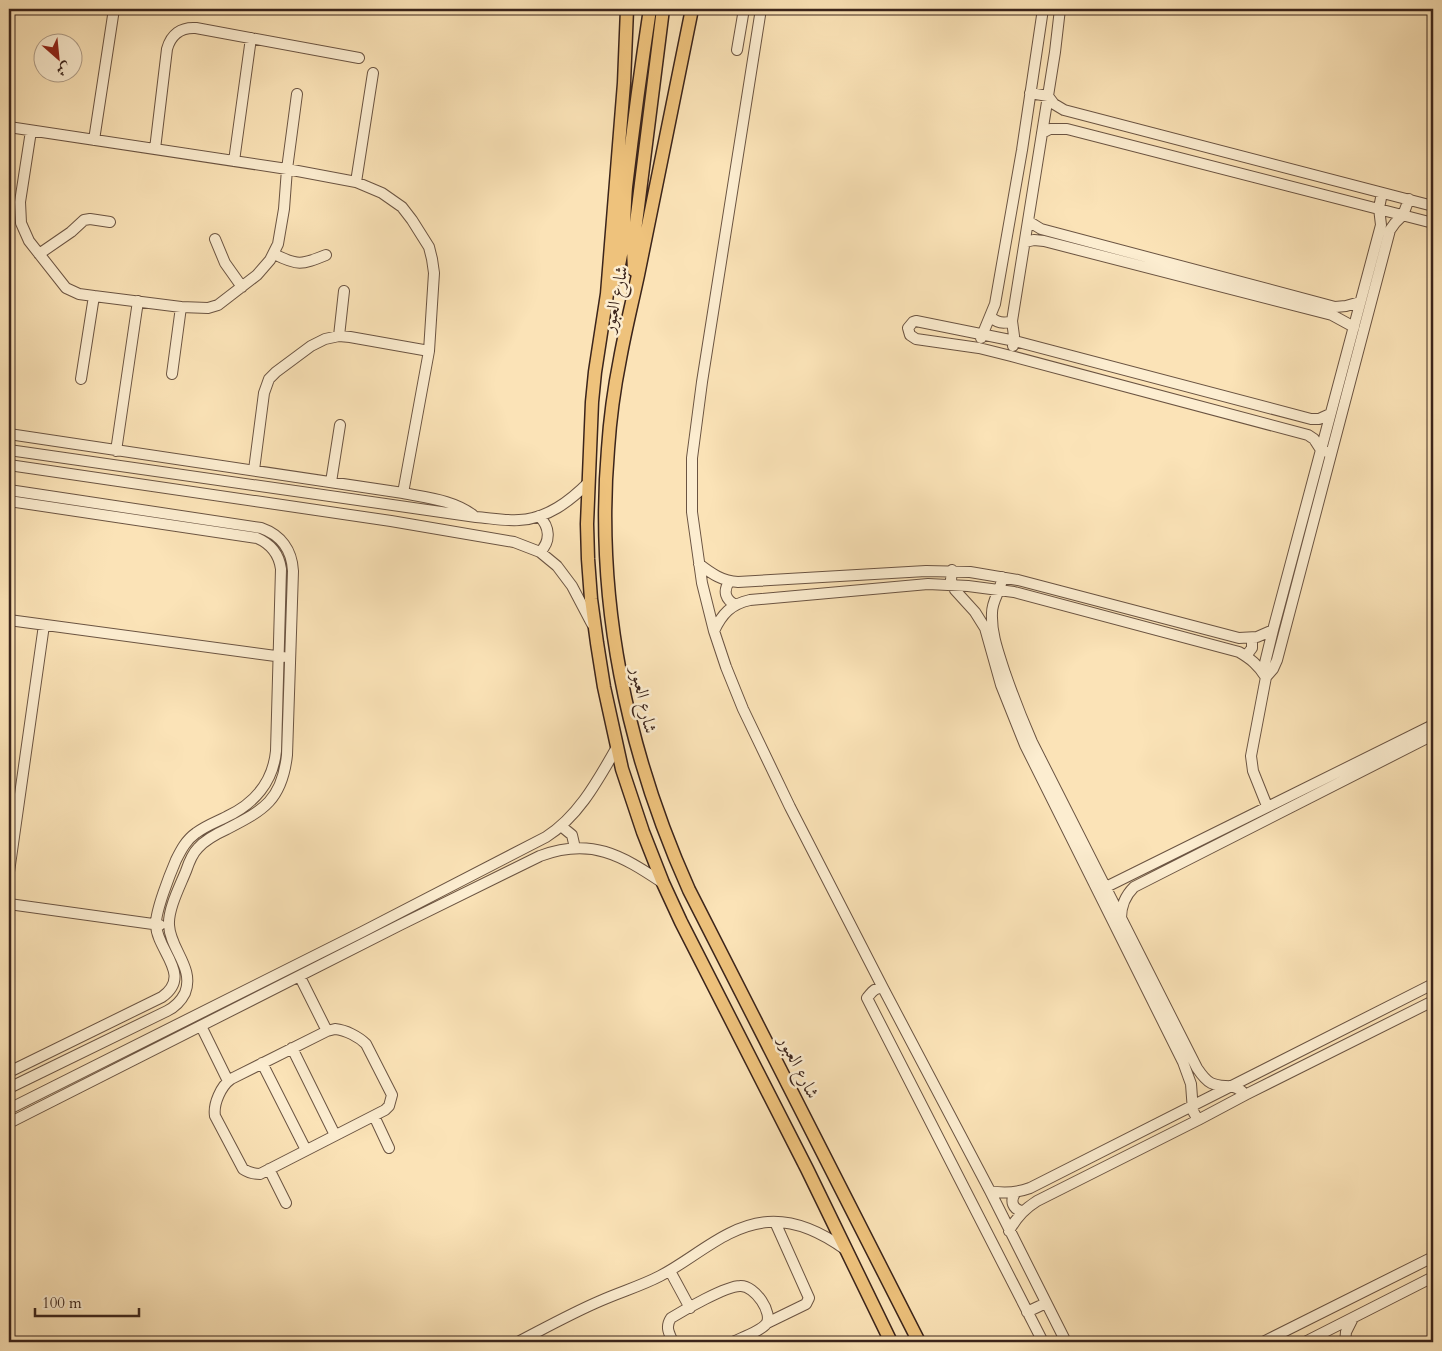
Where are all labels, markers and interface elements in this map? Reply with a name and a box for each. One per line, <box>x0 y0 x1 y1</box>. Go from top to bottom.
north arrow <box>32 32 82 82</box>
text: ش <box>53 58 74 81</box>
street label: شارع العبور <box>596 263 637 337</box>
street label: شارع العبور <box>622 663 663 736</box>
street label: شارع العبور <box>769 1030 825 1104</box>
scale bar <box>35 1286 139 1318</box>
text: 100 m <box>42 1293 82 1313</box>

